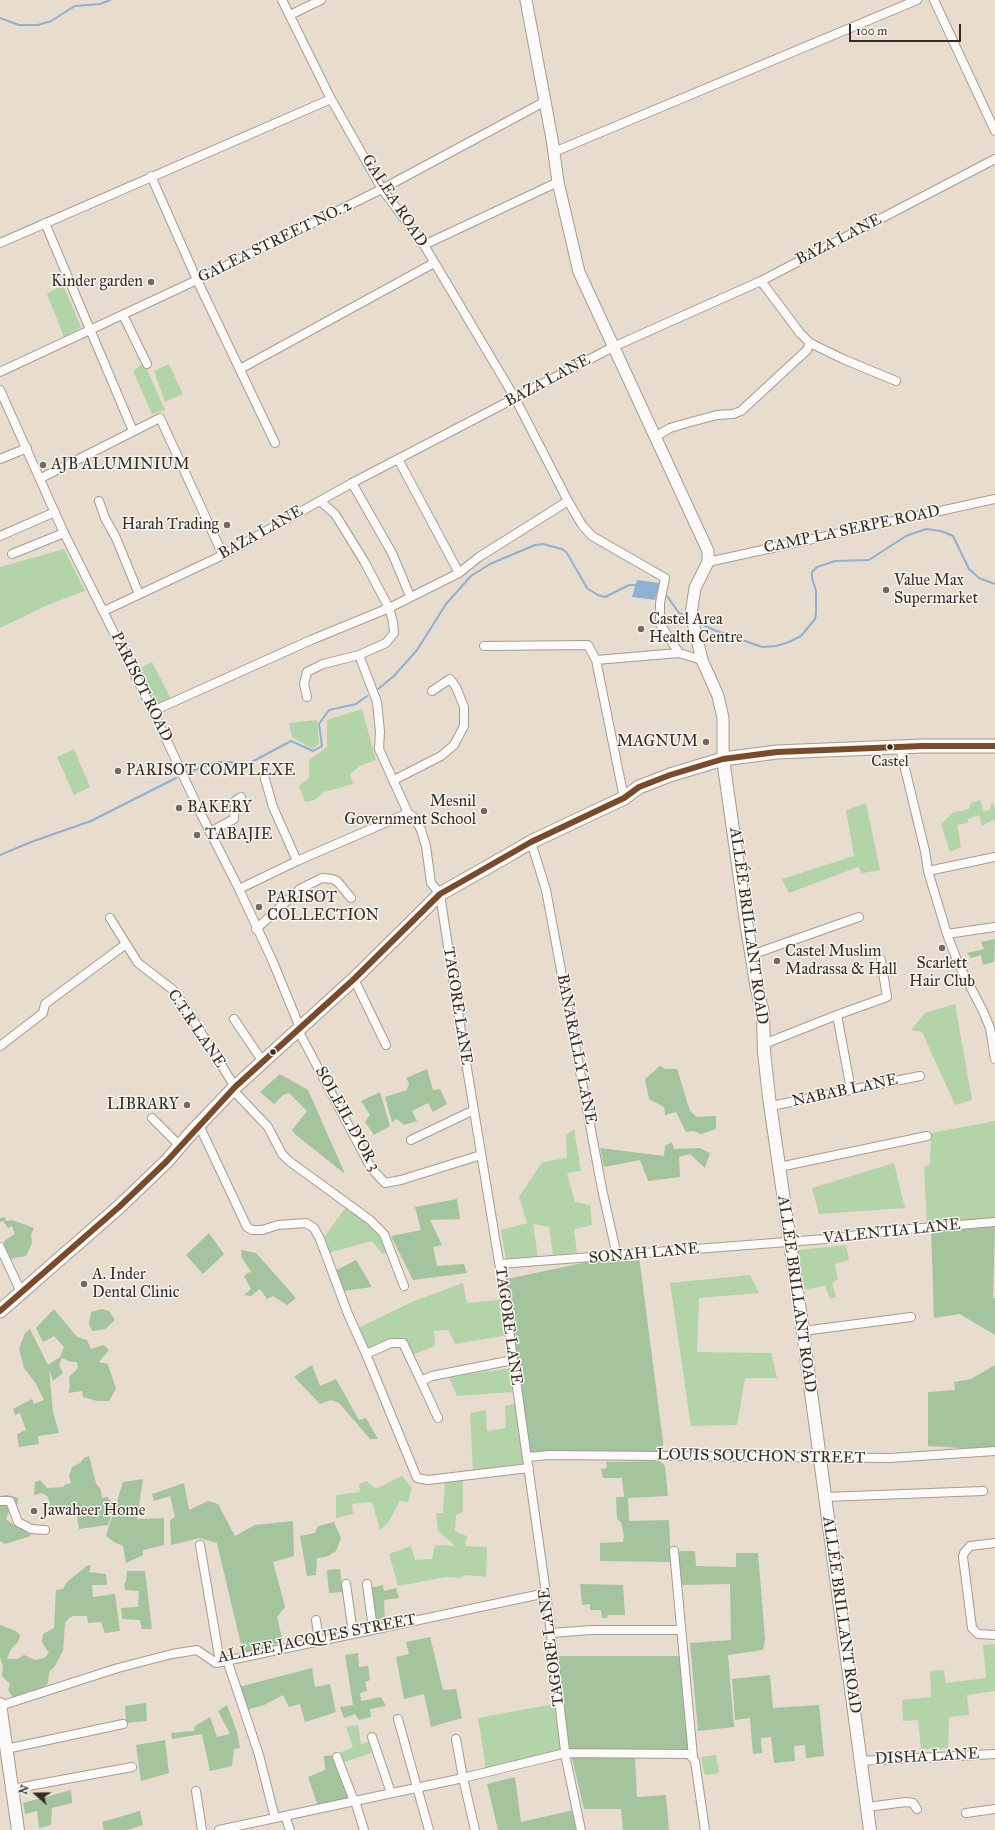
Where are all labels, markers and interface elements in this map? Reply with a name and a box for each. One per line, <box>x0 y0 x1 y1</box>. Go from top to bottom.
scale bar <box>851 16 963 42</box>
text: 100 m <box>856 24 887 38</box>
street label: GALEA ROAD <box>357 151 431 251</box>
street label: GALEA STREET NO. 2 <box>195 196 355 288</box>
street label: BAZA LANE <box>793 210 885 270</box>
place label: Kinder garden <box>51 272 143 292</box>
marker: Kinder garden <box>146 277 156 287</box>
street label: BAZA LANE <box>502 351 594 411</box>
place label: AJB ALUMINIUM <box>51 455 190 475</box>
marker: AJB ALUMINIUM <box>38 460 48 470</box>
street label: BAZA LANE <box>215 502 307 564</box>
street label: CAMP LA SERPE ROAD <box>762 502 942 558</box>
place label: Harah Trading <box>121 515 219 535</box>
marker: Harah Trading <box>222 520 232 530</box>
place label: Value Max Supermarket <box>894 571 978 609</box>
marker: Value Max Supermarket <box>881 585 891 595</box>
place label: Castel Area Health Centre <box>649 610 743 648</box>
marker: Castel Area Health Centre <box>636 624 646 634</box>
street label: PARISOT ROAD <box>106 629 176 745</box>
place label: MAGNUM <box>617 732 698 752</box>
marker: MAGNUM <box>701 737 711 747</box>
marker: Castel <box>885 742 895 752</box>
place label: Castel <box>871 753 909 771</box>
place label: PARISOT COMPLEXE <box>126 761 295 781</box>
marker: PARISOT COMPLEXE <box>113 766 123 776</box>
place label: Mesnil Government School <box>344 792 476 830</box>
place label: BAKERY <box>187 798 252 818</box>
marker: BAKERY <box>174 803 184 813</box>
marker: Mesnil Government School <box>479 806 489 816</box>
place label: TABAJIE <box>205 825 272 845</box>
street label: ALLÉE BRILLANT ROAD <box>725 826 771 1026</box>
marker: TABAJIE <box>192 830 202 840</box>
place label: PARISOT COLLECTION <box>267 888 379 926</box>
marker: PARISOT COLLECTION <box>254 902 264 912</box>
place label: Castel Muslim Madrassa & Hall <box>785 942 897 980</box>
marker: Scarlett Hair Club <box>937 943 947 953</box>
street label: TAGORE LANE <box>438 946 476 1066</box>
place label: Scarlett Hair Club <box>909 954 975 992</box>
marker: Castel Muslim Madrassa & Hall <box>772 956 782 966</box>
street label: BANARALLY LANE <box>552 972 600 1126</box>
street label: C.T.R LANE <box>163 986 229 1072</box>
unlabelled marker <box>268 1047 278 1057</box>
street label: SOLEIL D'OR 3 <box>310 1063 384 1175</box>
street label: NABAB LANE <box>790 1070 900 1112</box>
place label: LIBRARY <box>107 1095 179 1115</box>
marker: LIBRARY <box>182 1100 192 1110</box>
street label: ALLÉE BRILLANT ROAD <box>773 1194 819 1394</box>
street label: VALENTIA LANE <box>822 1215 962 1249</box>
street label: SONAH LANE <box>588 1240 700 1268</box>
place label: A. Inder Dental Clinic <box>92 1265 179 1303</box>
street label: TAGORE LANE <box>490 1266 526 1386</box>
marker: A. Inder Dental Clinic <box>79 1279 89 1289</box>
street label: LOUIS SOUCHON STREET <box>657 1446 865 1468</box>
place label: Jawaheer Home <box>42 1501 145 1521</box>
marker: Jawaheer Home <box>29 1506 39 1516</box>
street label: ALLÉE BRILLANT ROAD <box>818 1515 864 1715</box>
street label: TAGORE LANE <box>535 1587 569 1707</box>
street label: ALLEE JACQUES STREET <box>216 1610 418 1668</box>
street label: DISHA LANE <box>874 1745 980 1769</box>
north arrow <box>16 1774 56 1814</box>
text: N <box>17 1783 32 1796</box>

